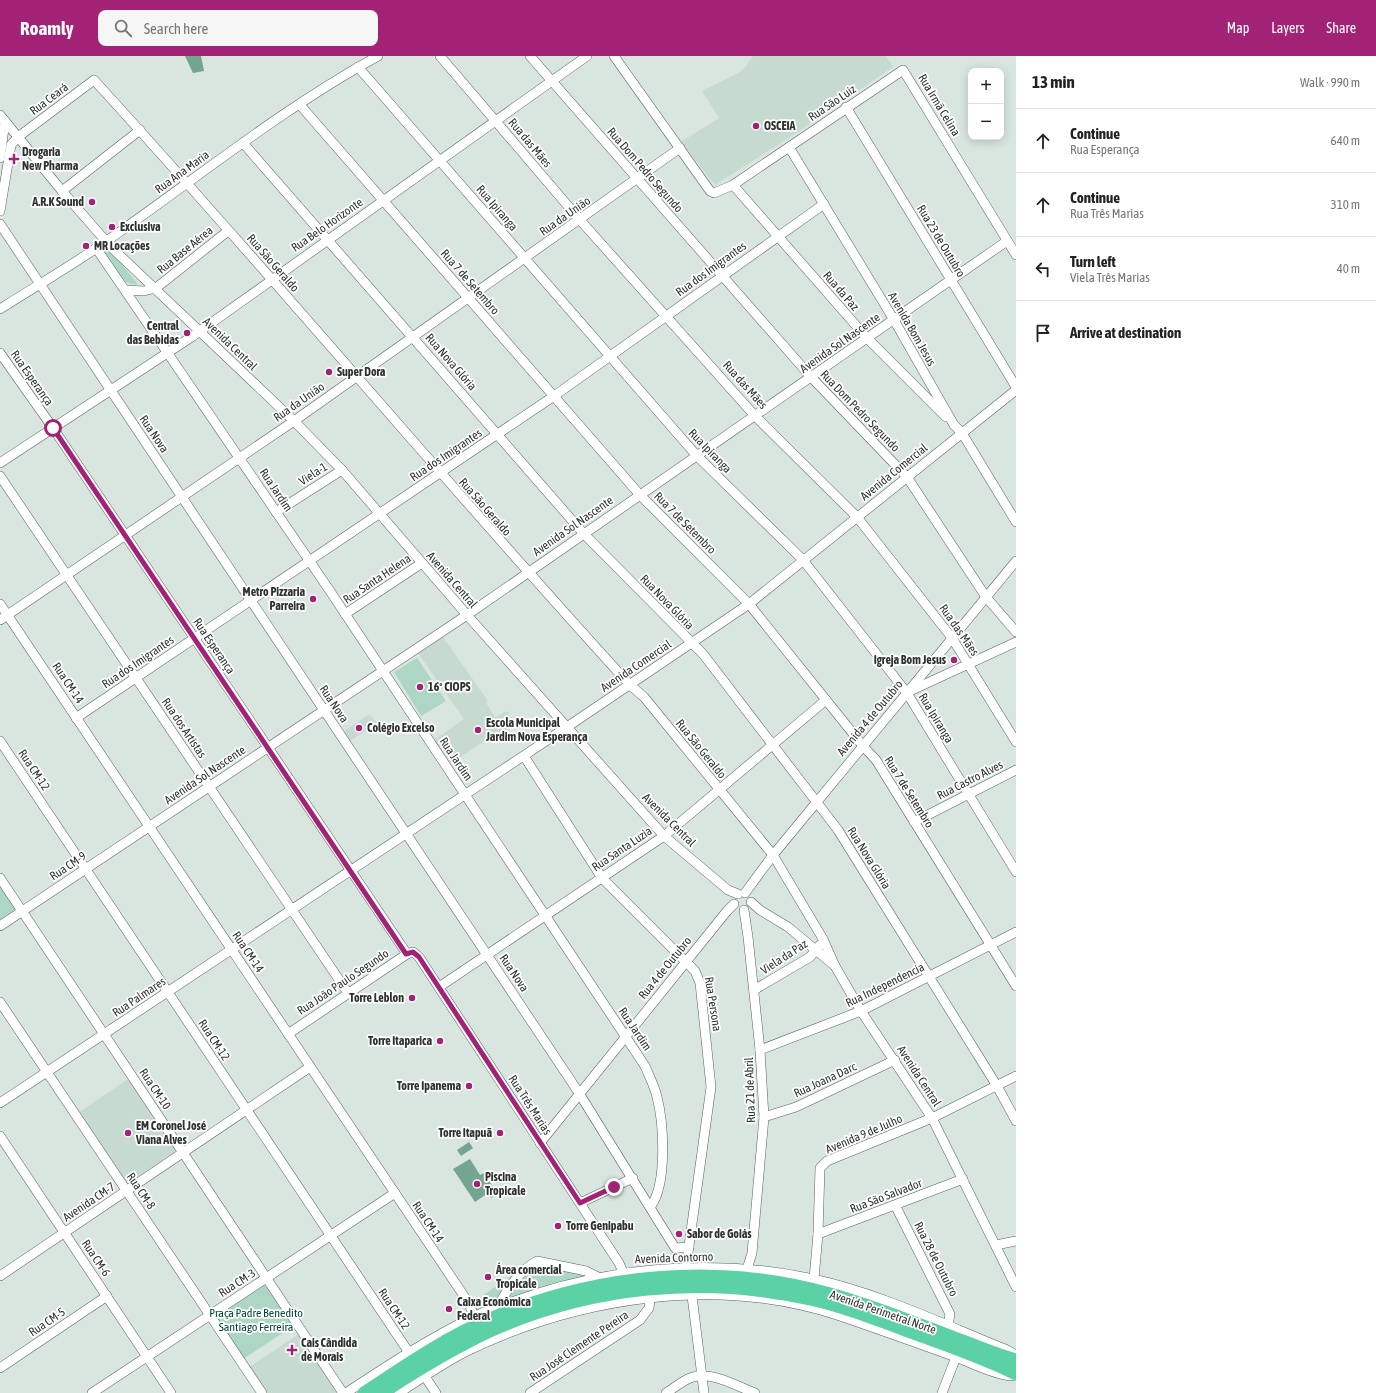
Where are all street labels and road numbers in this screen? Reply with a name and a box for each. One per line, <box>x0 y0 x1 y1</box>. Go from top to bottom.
street label: Rua Irmã Celina <box>915 72 963 138</box>
street label: Rua Ceará <box>27 80 71 118</box>
street label: Rua São Luiz <box>806 82 859 124</box>
street label: Rua das Mães <box>506 116 554 170</box>
street label: Rua Dom Pedro Segundo <box>604 125 686 216</box>
street label: Rua Ana Maria <box>152 148 212 196</box>
street label: Rua Ipiranga <box>473 182 521 234</box>
street label: Rua da União <box>537 193 593 239</box>
street label: Rua Belo Horizonte <box>289 195 365 255</box>
street label: Rua 23 de Outubro <box>914 202 968 280</box>
street label: Rua Base Aérea <box>154 223 216 277</box>
street label: Rua São Geraldo <box>244 231 302 295</box>
street label: Rua dos Imigrantes <box>673 239 749 299</box>
street label: Rua 7 de Setembro <box>438 247 502 318</box>
street label: Rua da Paz <box>820 268 862 314</box>
street label: Avenida Bom Jesus <box>885 290 939 368</box>
street label: Avenida Sol Nascente <box>797 310 883 376</box>
street label: Avenida Central <box>200 315 261 374</box>
street label: Rua Nova Glória <box>423 331 479 393</box>
street label: Rua Esperança <box>8 348 56 408</box>
street label: Rua das Mães <box>720 358 770 412</box>
street label: Rua Dom Pedro Segundo <box>817 367 903 455</box>
street label: Rua da União <box>271 379 327 425</box>
street label: Rua Nova <box>136 413 172 455</box>
street label: Rua dos Imigrantes <box>407 426 485 484</box>
street label: Rua Ipiranga <box>686 426 734 476</box>
street label: Avenida Comercial <box>858 440 931 503</box>
street label: Viela-1 <box>296 460 330 488</box>
street label: Rua Jardim <box>256 466 296 514</box>
street label: Rua São Geraldo <box>456 475 514 539</box>
street label: Rua 7 de Setembro <box>651 489 719 557</box>
street label: Avenida Sol Nascente <box>530 493 616 559</box>
street label: Avenida Central <box>424 549 481 612</box>
street label: Rua Santa Helena <box>341 551 413 607</box>
street label: Rua Nova Glória <box>637 572 697 632</box>
street label: Rua das Mães <box>936 602 982 658</box>
street label: Rua Esperança <box>190 615 238 677</box>
street label: Rua dos Imigrantes <box>99 633 177 691</box>
street label: Avenida Comercial <box>598 637 675 695</box>
street label: Rua CM-14 <box>49 660 87 706</box>
street label: Avenida 4 de Outubro <box>834 677 906 759</box>
street label: Rua Nova <box>316 683 352 725</box>
street label: Rua Ipiranga <box>916 691 956 745</box>
street label: Rua dos Artistas <box>159 695 209 761</box>
street label: Rua São Geraldo <box>673 717 729 782</box>
street label: Rua Jardim <box>436 735 476 783</box>
street label: Avenida Sol Nascente <box>162 743 248 807</box>
street label: Rua CM-12 <box>15 747 53 793</box>
street label: Rua 7 de Setembro <box>881 754 937 831</box>
street label: Rua Castro Alves <box>935 757 1005 803</box>
street label: Avenida Central <box>639 790 699 850</box>
street label: Rua Santa Luzia <box>589 824 655 874</box>
street label: Rua Nova Glória <box>844 824 894 892</box>
street label: Rua CM-9 <box>47 849 89 883</box>
street label: Rua CM-14 <box>229 929 267 975</box>
street label: Rua 4 de Outubro <box>636 934 695 1002</box>
street label: Viela da Paz <box>758 936 811 977</box>
street label: Rua João Paulo Segundo <box>295 946 392 1018</box>
street label: Rua Nova <box>496 952 532 994</box>
street label: Rua Independencia <box>843 960 927 1010</box>
street label: Rua Palmares <box>110 974 168 1020</box>
street label: Rua Persona <box>702 976 724 1032</box>
street label: Rua Jardim <box>615 1005 655 1053</box>
street label: Rua CM-12 <box>195 1017 233 1063</box>
street label: Avenida Central <box>894 1043 944 1110</box>
street label: Rua 21 de Abril <box>742 1056 758 1123</box>
street label: Rua Joana Darc <box>791 1059 859 1101</box>
street label: Rua CM-10 <box>136 1066 174 1112</box>
street label: Rua Três Marias <box>506 1073 554 1137</box>
street label: Avenida 9 de Julho <box>824 1111 905 1156</box>
street label: Rua CM-8 <box>124 1170 158 1212</box>
street label: Rua São Salvador <box>848 1176 924 1216</box>
street label: Avenida CM-7 <box>60 1179 118 1225</box>
street label: Rua CM-14 <box>409 1199 447 1245</box>
street label: Rua 28 de Outubro <box>911 1219 961 1299</box>
street label: Rua CM-6 <box>79 1237 113 1279</box>
street label: Avenida Contorno <box>635 1250 714 1266</box>
street label: Rua CM-3 <box>216 1266 258 1300</box>
street label: Rua CM-12 <box>375 1286 413 1332</box>
street label: Avenida Perimetral Norte <box>828 1287 938 1337</box>
street label: Rua CM-5 <box>26 1305 68 1339</box>
street label: Rua José Clemente Pereira <box>527 1308 631 1384</box>

